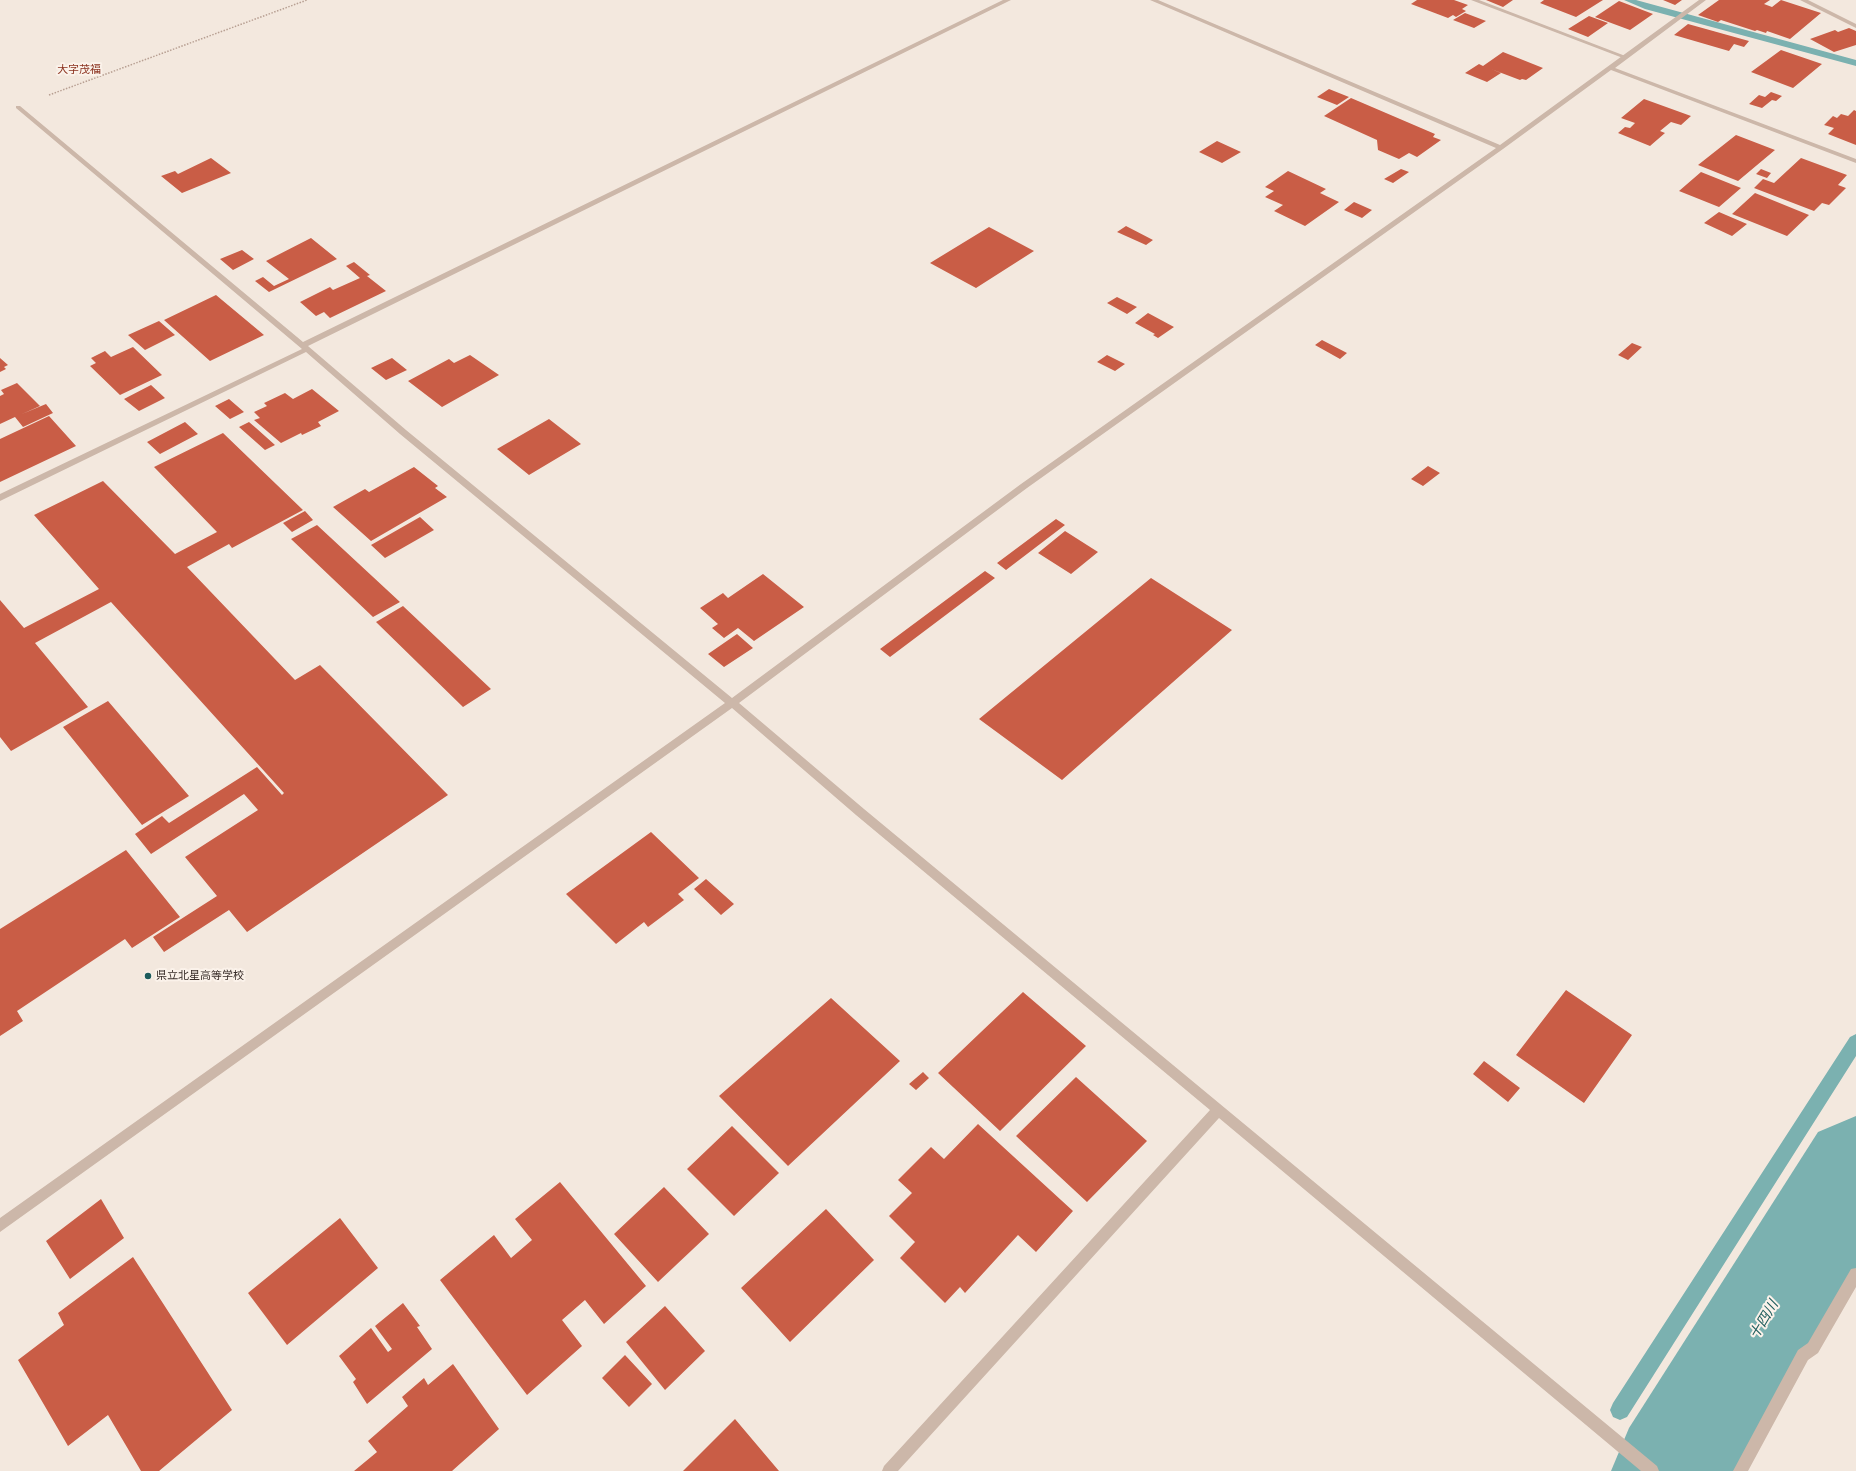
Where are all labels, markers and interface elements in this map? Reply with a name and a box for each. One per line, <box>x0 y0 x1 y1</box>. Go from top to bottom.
district label: 大字茂福 <box>57 63 101 77</box>
place label: 県立北星高等学校 <box>156 969 244 983</box>
marker: 県立北星高等学校 <box>143 971 153 981</box>
water label: 十四川 <box>1746 1298 1782 1342</box>

